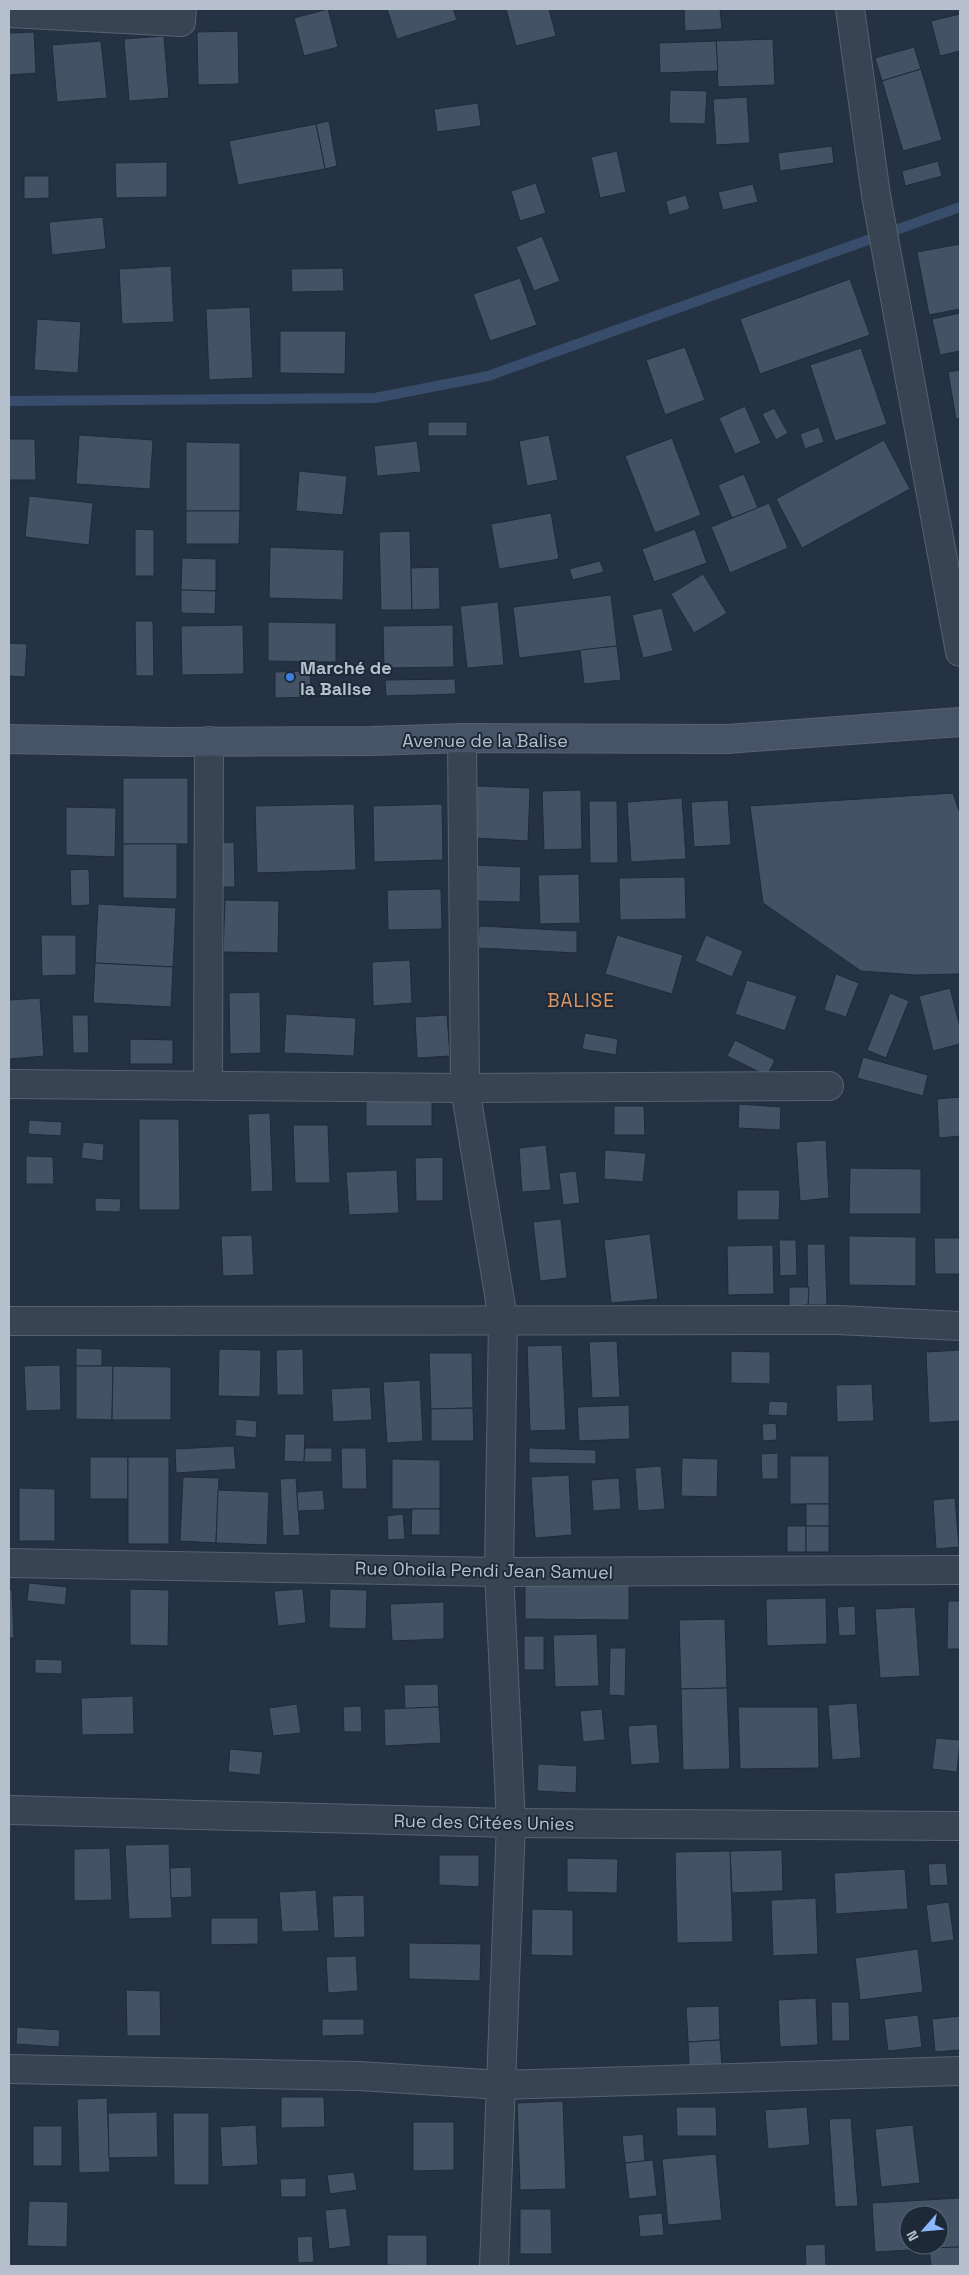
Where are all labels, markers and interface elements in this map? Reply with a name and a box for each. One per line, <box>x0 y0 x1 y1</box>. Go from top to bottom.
place label: Marché de la Balise <box>300 656 392 700</box>
marker: Marché de la Balise <box>284 671 296 683</box>
street label: Avenue de la Balise <box>402 729 568 752</box>
district label: BALISE <box>547 988 615 1013</box>
street label: Rue Ohoila Pendi Jean Samuel <box>355 1556 613 1584</box>
street label: Rue des Citées Unies <box>393 1809 575 1835</box>
north arrow <box>899 2205 949 2255</box>
text: N <box>902 2228 923 2244</box>

